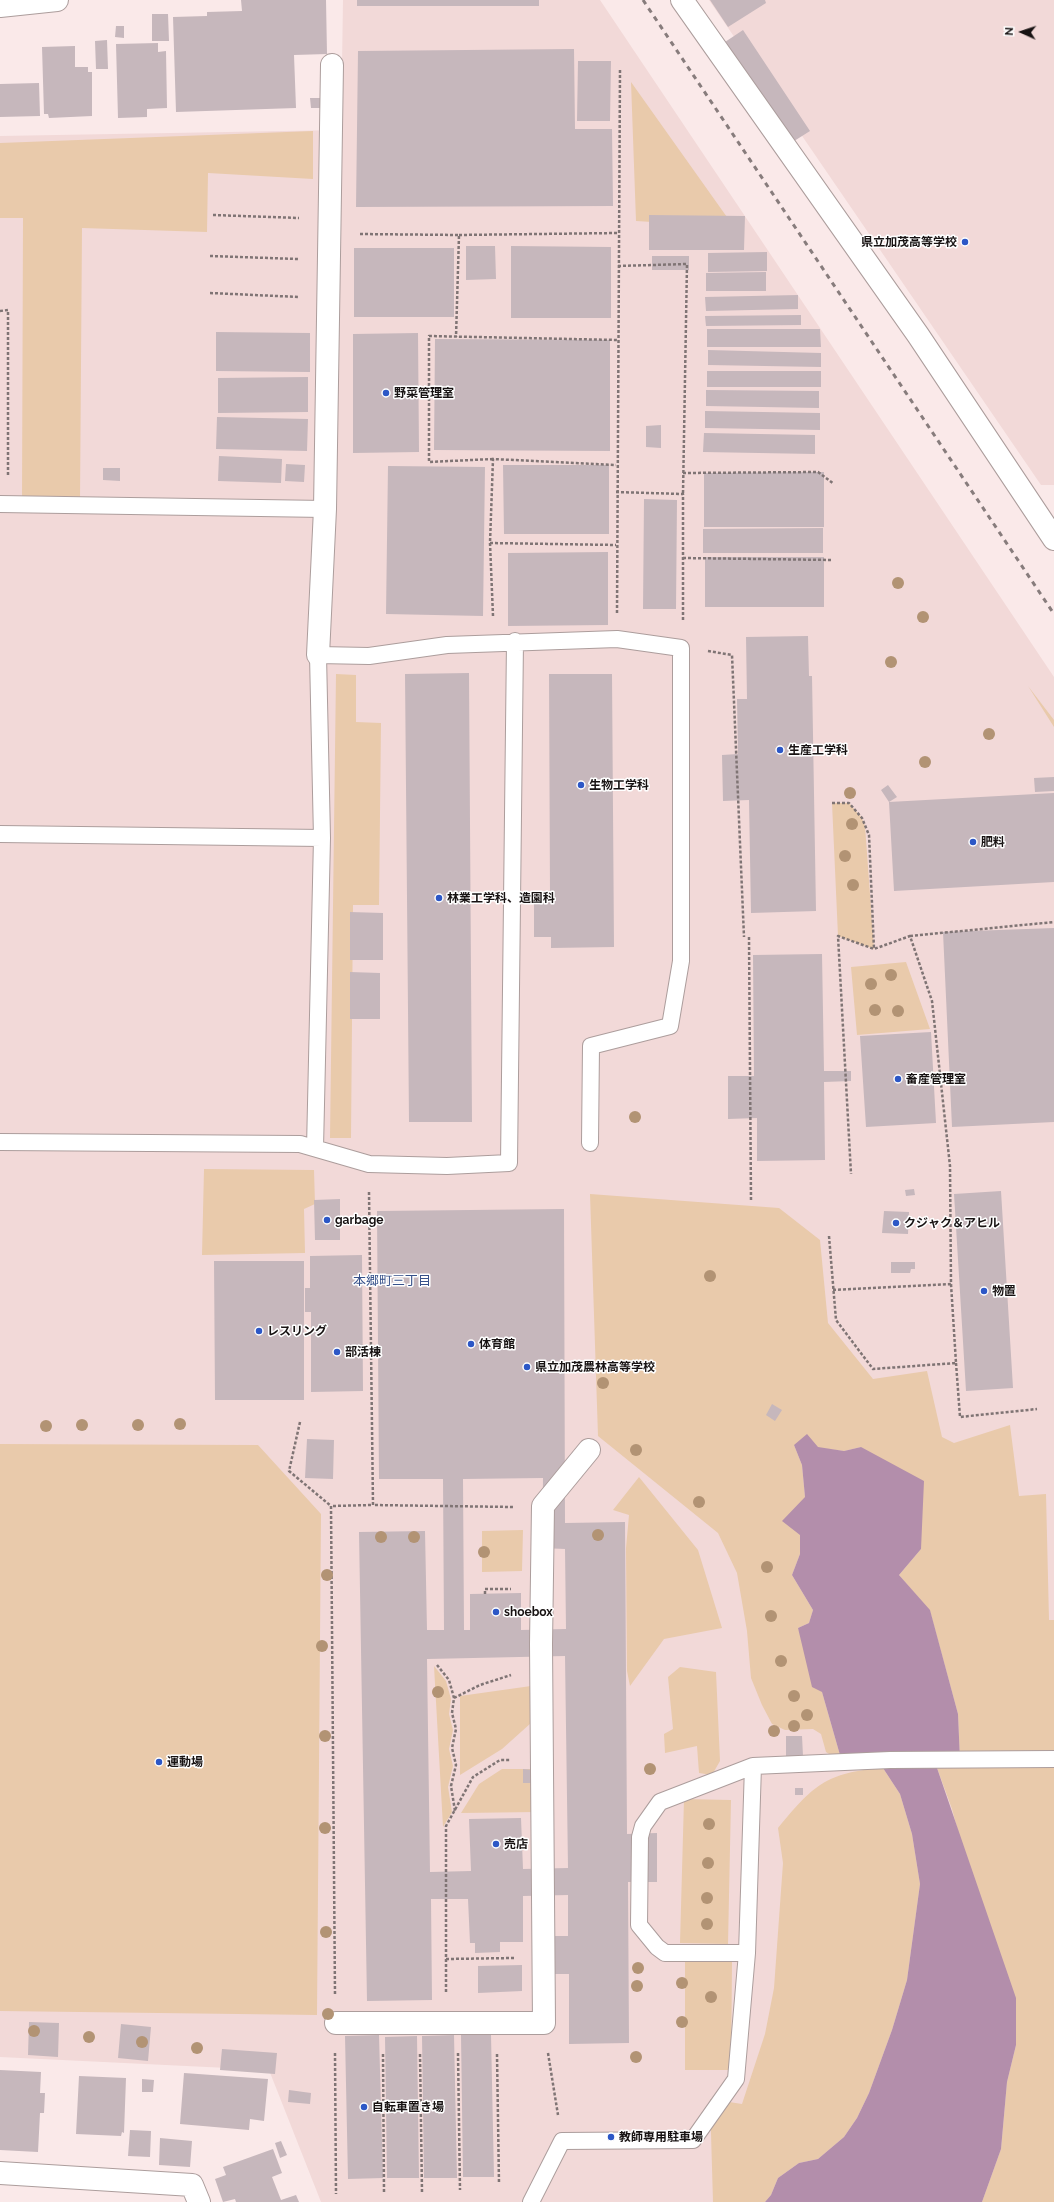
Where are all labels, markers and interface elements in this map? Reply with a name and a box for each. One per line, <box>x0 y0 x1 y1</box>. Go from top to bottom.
north arrow <box>1002 12 1042 52</box>
text: N <box>1003 27 1016 36</box>
place label: 県立加茂高等学校 <box>861 235 957 249</box>
marker: 県立加茂高等学校 <box>960 237 970 247</box>
place label: 野菜管理室 <box>394 386 454 400</box>
marker: 野菜管理室 <box>381 388 391 398</box>
place label: 生産工学科 <box>788 743 848 757</box>
marker: 生産工学科 <box>775 745 785 755</box>
place label: 生物工学科 <box>589 778 649 792</box>
marker: 生物工学科 <box>576 780 586 790</box>
place label: 肥料 <box>981 835 1005 849</box>
marker: 肥料 <box>968 837 978 847</box>
place label: 林業工学科、造園科 <box>447 891 555 905</box>
marker: 林業工学科、造園科 <box>434 893 444 903</box>
place label: 畜産管理室 <box>906 1072 966 1086</box>
marker: 畜産管理室 <box>893 1074 903 1084</box>
place label: garbage <box>335 1213 383 1227</box>
marker: garbage <box>322 1215 332 1225</box>
place label: クジャク＆アヒル <box>904 1216 1000 1230</box>
marker: クジャク＆アヒル <box>891 1218 901 1228</box>
district label: 本郷町三丁目 <box>353 1273 431 1289</box>
place label: 物置 <box>992 1284 1016 1298</box>
marker: 物置 <box>979 1286 989 1296</box>
place label: レスリング <box>267 1324 327 1338</box>
marker: レスリング <box>254 1326 264 1336</box>
place label: 体育館 <box>479 1337 515 1351</box>
marker: 体育館 <box>466 1339 476 1349</box>
place label: 部活棟 <box>345 1345 381 1359</box>
marker: 部活棟 <box>332 1347 342 1357</box>
place label: 県立加茂農林高等学校 <box>535 1360 655 1374</box>
marker: 県立加茂農林高等学校 <box>522 1362 532 1372</box>
place label: shoebox <box>504 1605 553 1619</box>
marker: shoebox <box>491 1607 501 1617</box>
place label: 運動場 <box>167 1755 203 1769</box>
marker: 運動場 <box>154 1757 164 1767</box>
place label: 売店 <box>504 1837 528 1851</box>
marker: 売店 <box>491 1839 501 1849</box>
place label: 自転車置き場 <box>372 2100 444 2114</box>
marker: 自転車置き場 <box>359 2102 369 2112</box>
place label: 教師専用駐車場 <box>619 2130 703 2144</box>
marker: 教師専用駐車場 <box>606 2132 616 2142</box>

